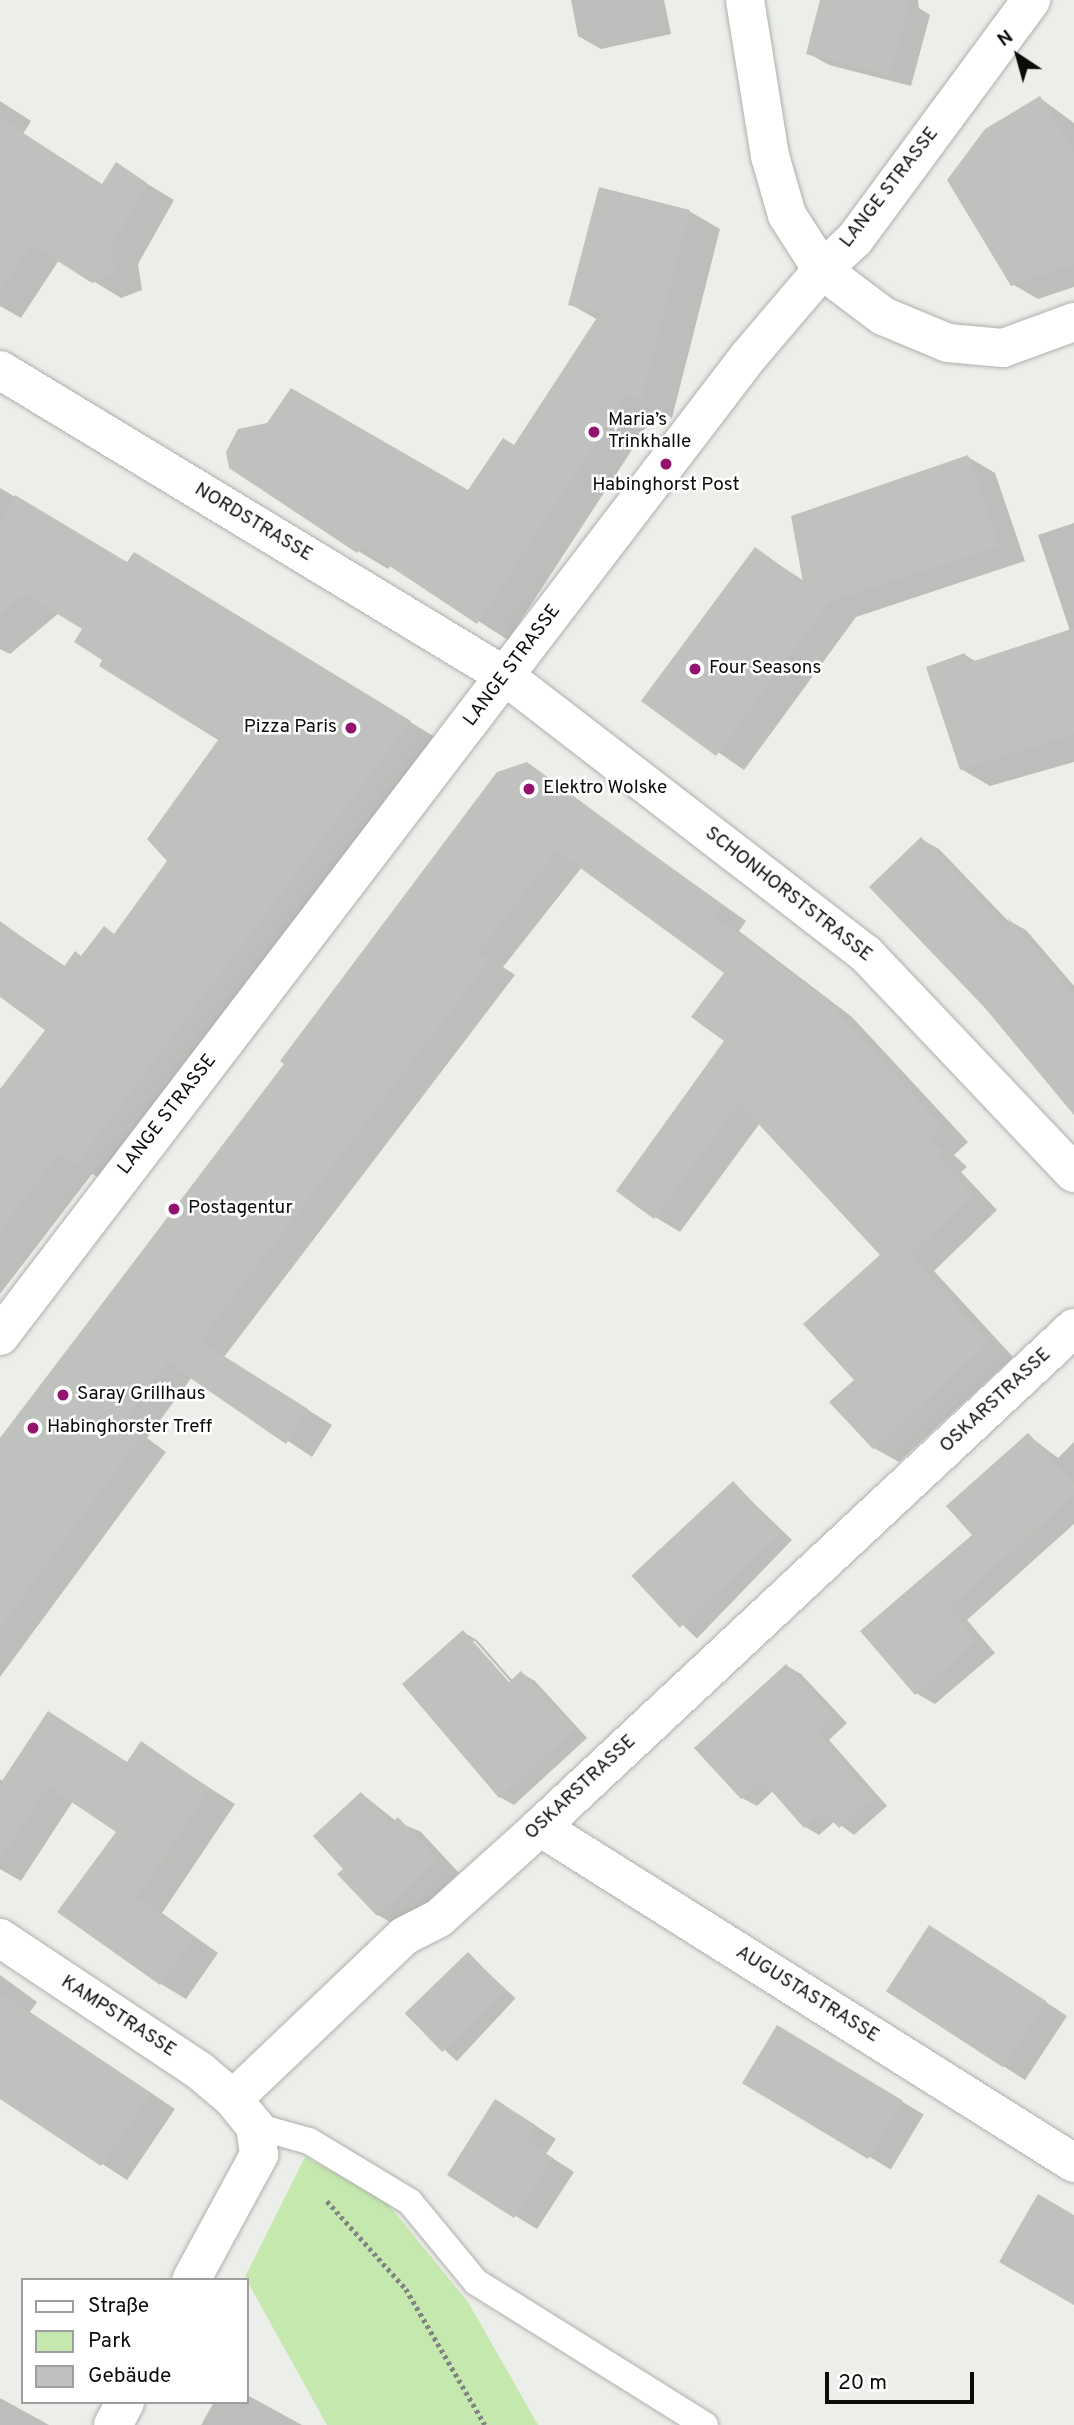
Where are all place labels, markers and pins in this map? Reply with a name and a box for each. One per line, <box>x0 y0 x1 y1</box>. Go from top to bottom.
place label: Maria’s Trinkhalle <box>608 410 691 454</box>
marker: Maria’s Trinkhalle <box>586 424 602 440</box>
marker: Habinghorst Post <box>658 456 674 472</box>
place label: Habinghorst Post <box>592 475 740 497</box>
place label: Four Seasons <box>709 658 821 680</box>
marker: Four Seasons <box>687 661 703 677</box>
place label: Pizza Paris <box>244 717 337 739</box>
marker: Pizza Paris <box>343 720 359 736</box>
place label: Elektro Wolske <box>543 778 668 800</box>
marker: Elektro Wolske <box>521 781 537 797</box>
place label: Postagentur <box>188 1198 293 1220</box>
marker: Postagentur <box>166 1201 182 1217</box>
place label: Saray Grillhaus <box>77 1384 206 1406</box>
marker: Saray Grillhaus <box>55 1387 71 1403</box>
place label: Habinghorster Treff <box>47 1417 213 1439</box>
marker: Habinghorster Treff <box>25 1420 41 1436</box>

